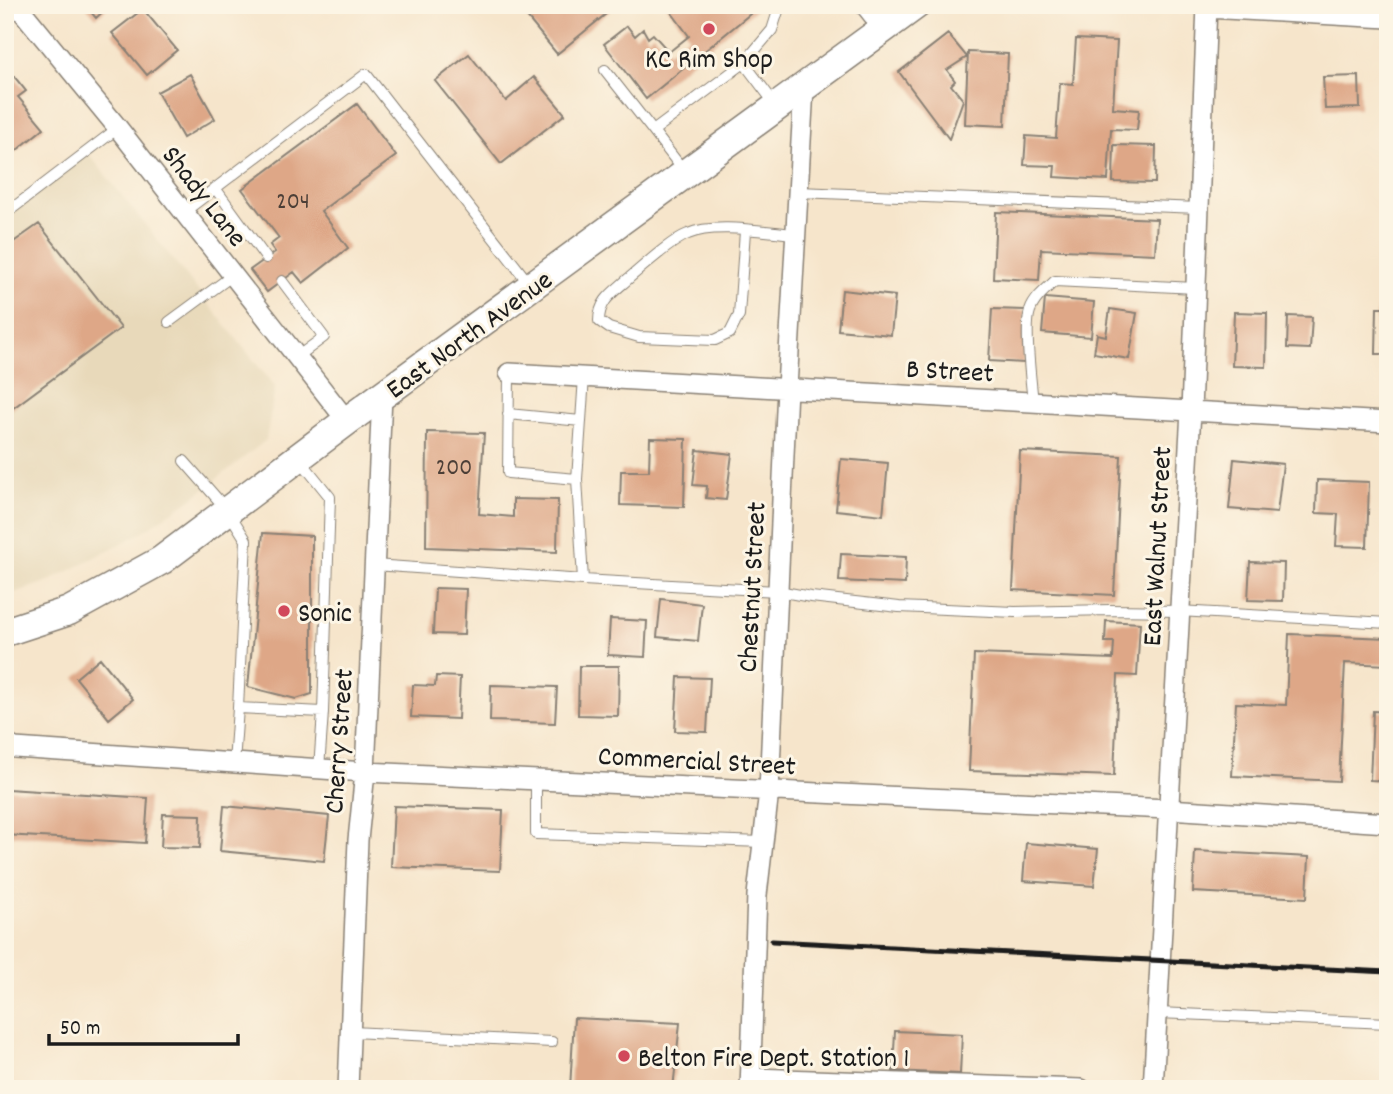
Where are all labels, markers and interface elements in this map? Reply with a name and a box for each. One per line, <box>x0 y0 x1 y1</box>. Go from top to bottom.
marker: KC Rim Shop <box>701 21 717 37</box>
place label: KC Rim Shop <box>645 42 773 82</box>
street label: Shady Lane <box>150 139 254 257</box>
house number: 204 <box>276 186 310 220</box>
street label: East North Avenue <box>379 263 562 411</box>
street label: B Street <box>905 352 995 396</box>
street label: East Walnut Street <box>1135 445 1185 647</box>
house number: 200 <box>436 452 472 486</box>
street label: Chestnut Street <box>731 501 779 674</box>
place label: Sonic <box>298 596 352 636</box>
marker: Sonic <box>276 603 292 619</box>
street label: Cherry Street <box>317 667 367 815</box>
street label: Commercial Street <box>597 739 797 789</box>
scale bar <box>49 1003 238 1047</box>
text: 50 m <box>60 1015 100 1045</box>
place label: Belton Fire Dept. Station 1 <box>638 1041 909 1081</box>
marker: Belton Fire Dept. Station 1 <box>616 1048 632 1064</box>

